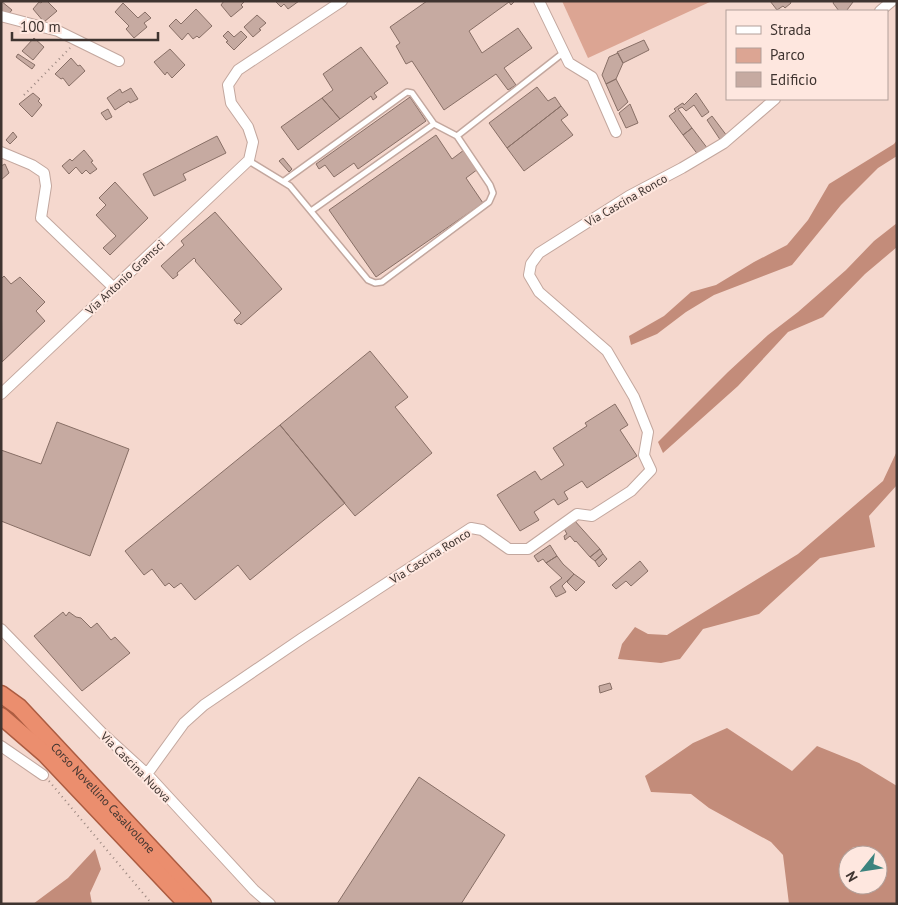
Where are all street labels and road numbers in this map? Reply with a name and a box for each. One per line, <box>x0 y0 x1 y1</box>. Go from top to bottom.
street label: Via Cascina Ronco <box>581 170 670 230</box>
street label: Via Antonio Gramsci <box>81 236 168 318</box>
street label: Via Cascina Ronco <box>386 525 473 587</box>
street label: Via Cascina Nuova <box>97 728 174 805</box>
street label: Corso Novellino Casalvolone <box>48 739 159 856</box>

